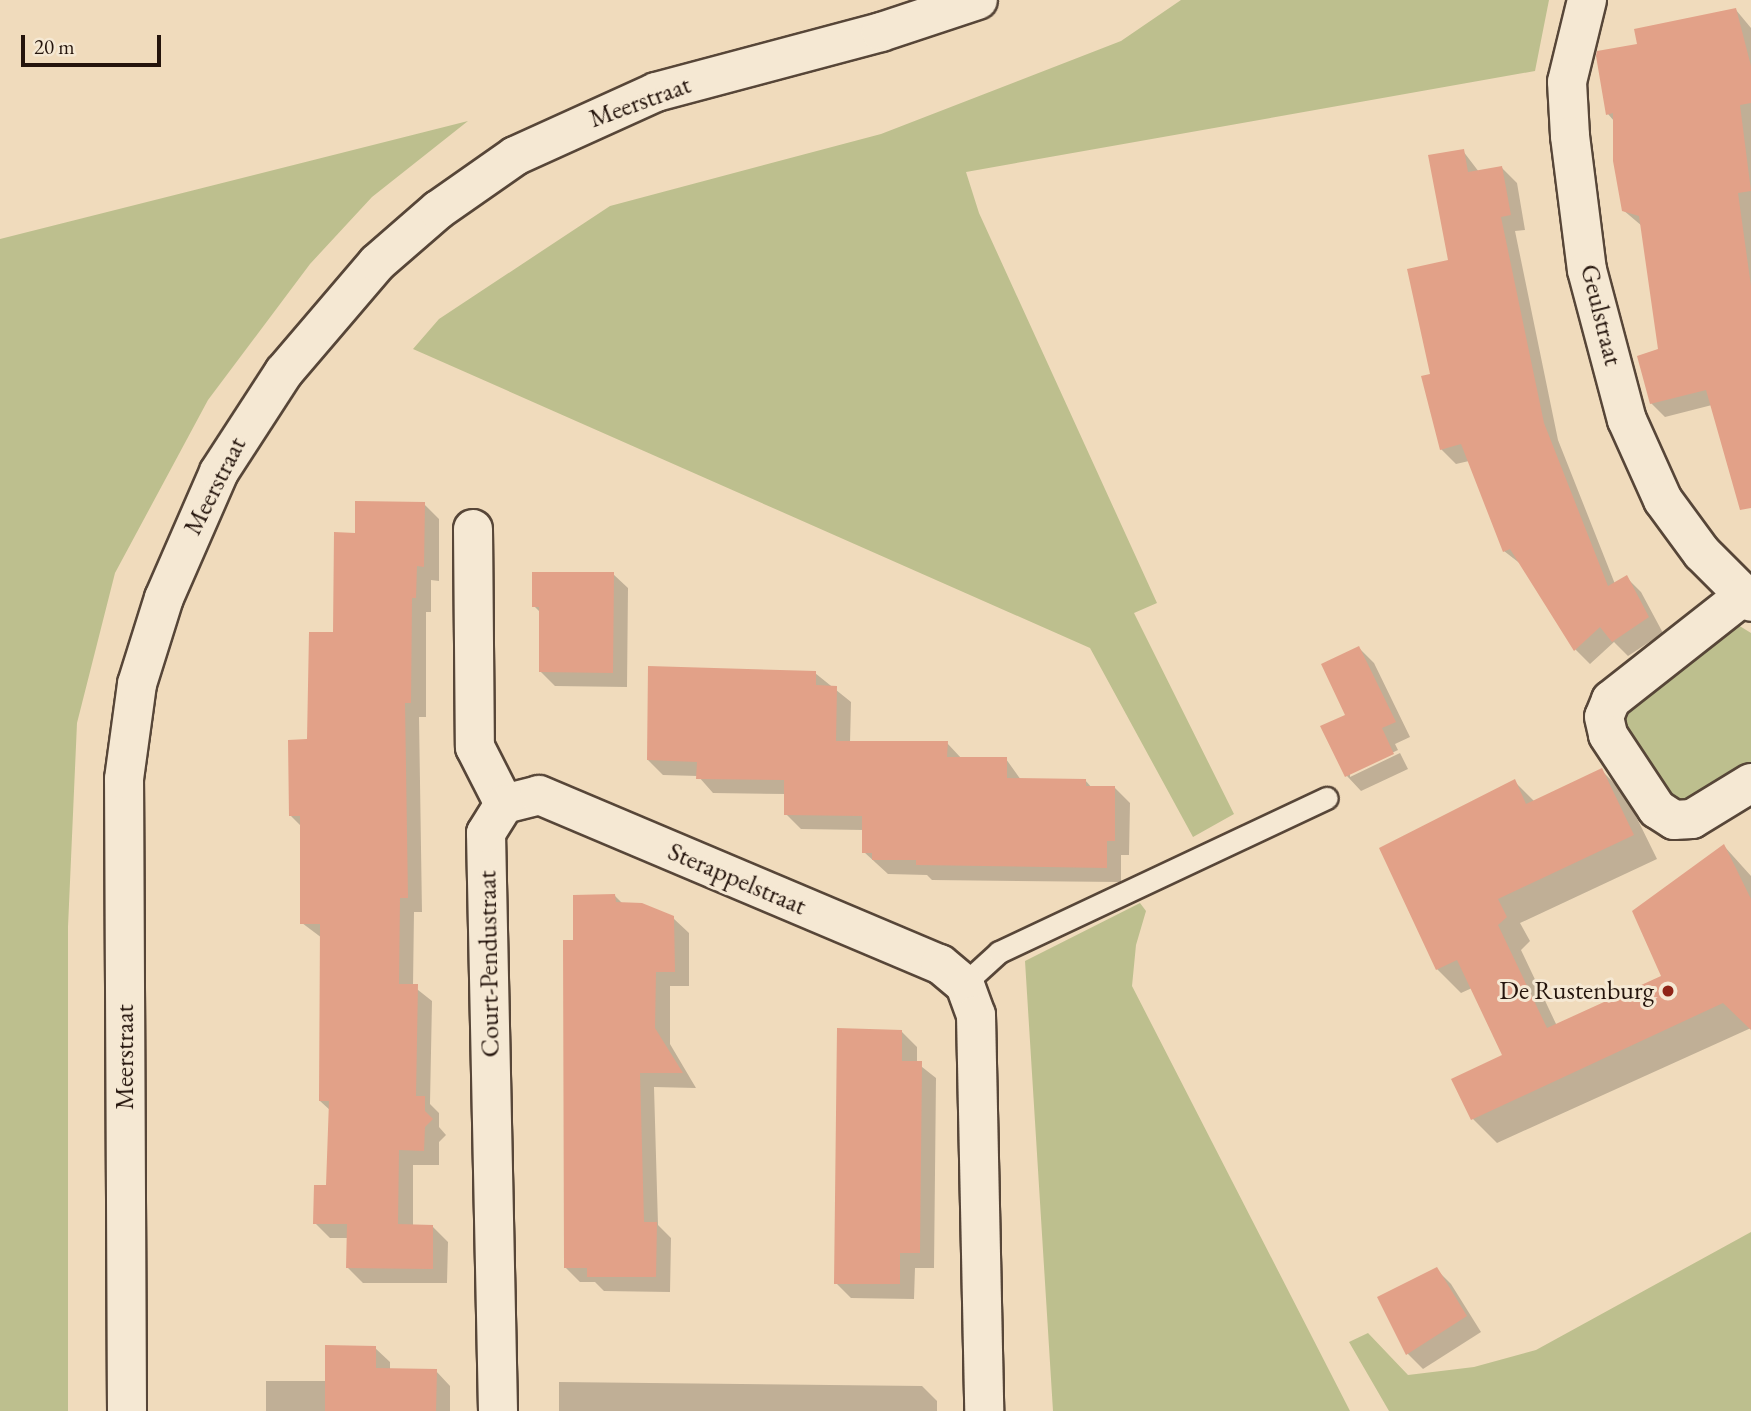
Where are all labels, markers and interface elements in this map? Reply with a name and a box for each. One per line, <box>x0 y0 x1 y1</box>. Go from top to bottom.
scale bar <box>24 21 164 65</box>
text: 20 m <box>34 33 75 60</box>
street label: Meerstraat <box>585 69 695 135</box>
street label: Geulstraat <box>1573 261 1629 369</box>
street label: Meerstraat <box>177 432 253 540</box>
street label: Sterappelstraat <box>663 836 811 922</box>
street label: Court-Pendustraat <box>472 870 506 1058</box>
place label: De Rustenburg <box>1499 975 1654 1007</box>
marker: De Rustenburg <box>1660 983 1676 999</box>
street label: Meerstraat <box>109 1004 141 1110</box>

